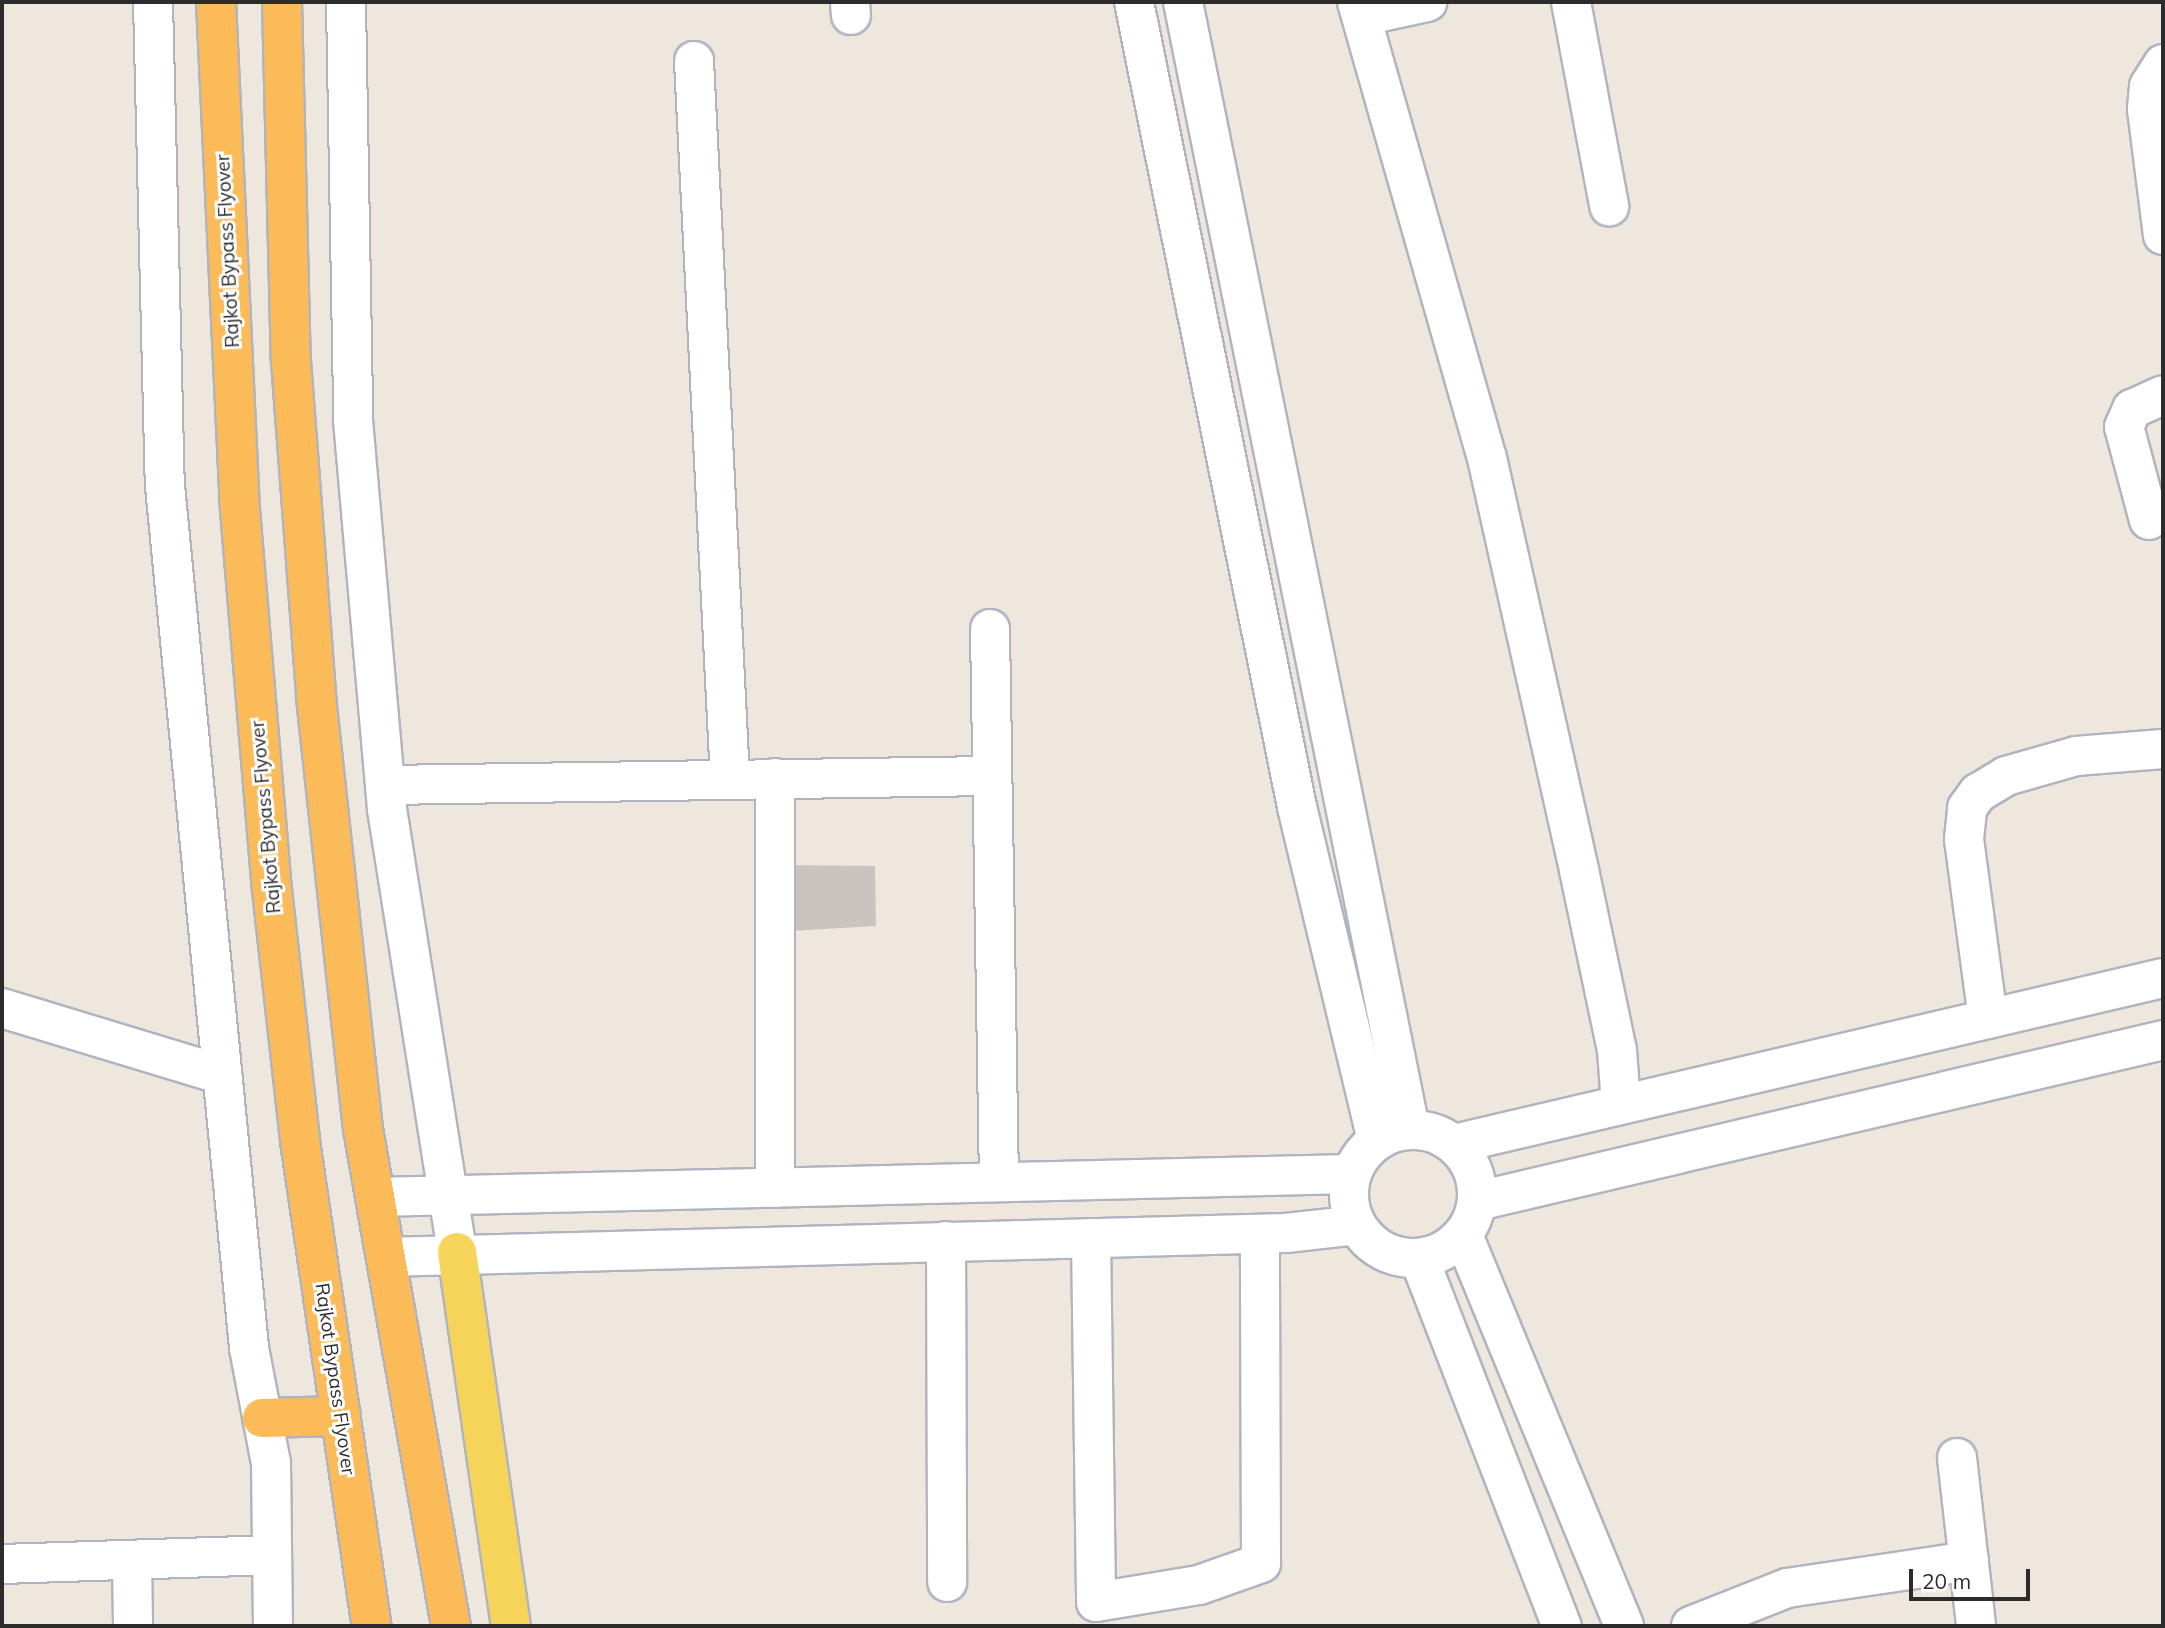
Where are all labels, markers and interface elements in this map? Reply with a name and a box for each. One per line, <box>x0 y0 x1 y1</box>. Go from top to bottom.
street label: Rajkot Bypass Flyover <box>212 154 244 348</box>
street label: Rajkot Bypass Flyover <box>246 720 286 914</box>
street label: Rajkot Bypass Flyover <box>310 1282 360 1476</box>
scale bar <box>1913 1554 2034 1598</box>
text: 20 m <box>1922 1568 1971 1594</box>

